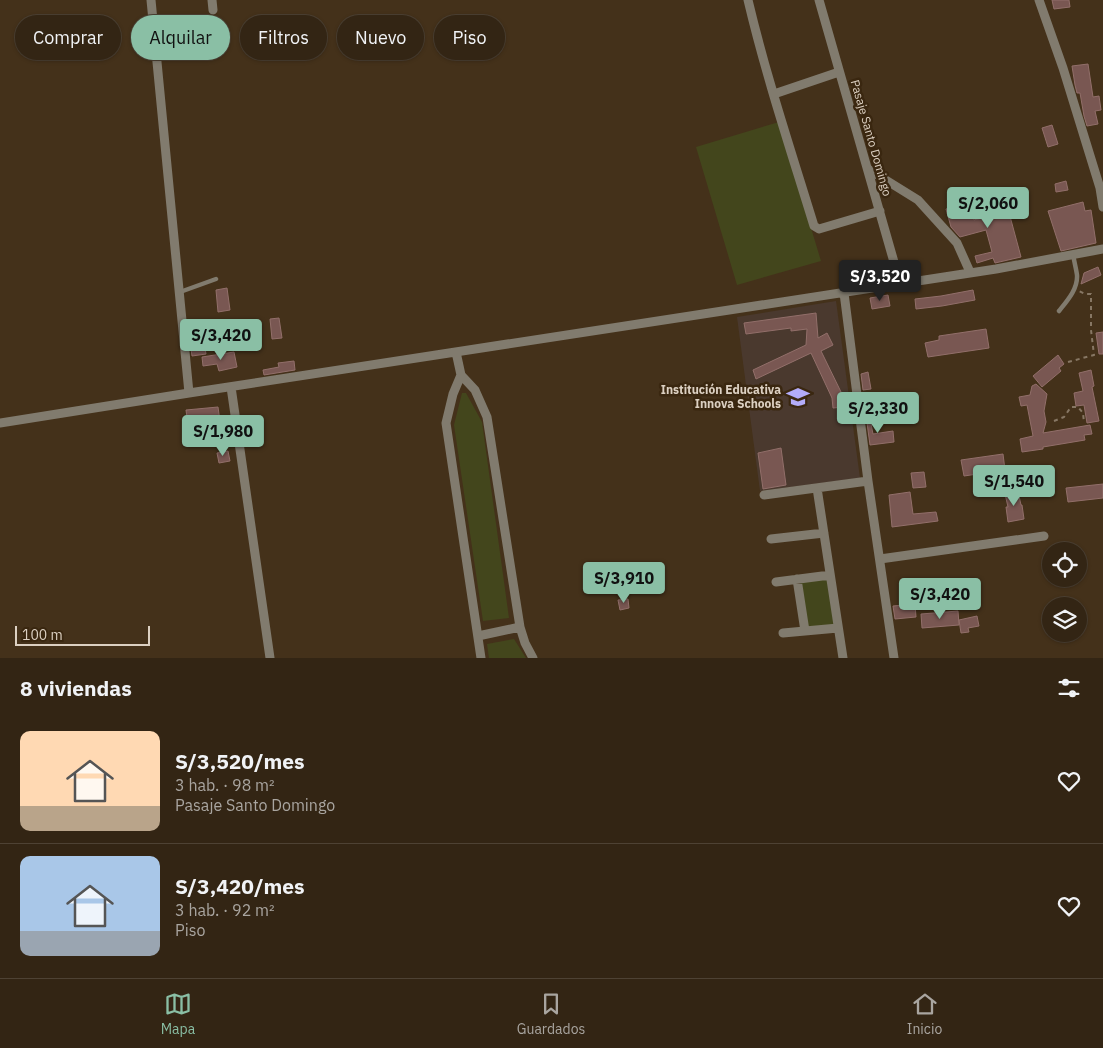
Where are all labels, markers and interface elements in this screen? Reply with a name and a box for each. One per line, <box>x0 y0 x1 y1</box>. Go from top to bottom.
chip: Comprar <box>15 15 121 60</box>
chip: Alquilar <box>131 15 230 60</box>
chip: Filtros <box>240 15 327 60</box>
chip: Nuevo <box>337 15 424 60</box>
chip: Piso <box>434 15 505 60</box>
street label: Pasaje Santo Domingo <box>848 78 895 198</box>
pin: S/2,060 <box>942 186 1034 229</box>
text: S/2,060 <box>958 193 1018 213</box>
pin: S/3,520 <box>834 260 926 302</box>
text: S/3,520 <box>850 266 910 286</box>
pin: S/3,420 <box>175 318 267 361</box>
text: S/3,420 <box>191 325 251 345</box>
place label: Institución Educativa Innova Schools <box>661 382 781 411</box>
school or university icon: Institución Educativa Innova Schools <box>785 384 811 410</box>
pin: S/2,330 <box>832 392 924 434</box>
text: S/2,330 <box>848 398 908 418</box>
pin: S/1,980 <box>177 414 269 457</box>
text: S/1,980 <box>193 421 253 441</box>
pin: S/1,540 <box>968 464 1060 507</box>
text: S/1,540 <box>984 471 1044 491</box>
map controls <box>1042 542 1087 642</box>
button: locate <box>1042 542 1087 587</box>
pin: S/3,910 <box>578 562 670 604</box>
text: S/3,910 <box>594 568 654 588</box>
pin: S/3,420 <box>894 578 986 620</box>
text: S/3,420 <box>910 584 970 604</box>
button: layers <box>1042 597 1087 642</box>
scale bar <box>15 623 150 646</box>
text: 100 m <box>22 626 63 644</box>
text: 8 viviendas <box>20 674 132 702</box>
icon: filters <box>1055 674 1083 702</box>
text: S/3,520/mes <box>175 747 305 775</box>
icon: home <box>60 751 120 811</box>
icon: heart <box>1055 767 1083 795</box>
text: 3 hab. · 98 m² <box>175 775 275 795</box>
text: Pasaje Santo Domingo <box>175 795 335 815</box>
text: S/3,420/mes <box>175 872 305 900</box>
icon: home <box>60 876 120 936</box>
icon: heart <box>1055 892 1083 920</box>
text: 3 hab. · 92 m² <box>175 900 275 920</box>
text: Piso <box>175 920 205 940</box>
tab: Mapa <box>161 990 195 1038</box>
tab: Guardados <box>517 990 585 1038</box>
tab: Inicio <box>907 990 942 1038</box>

